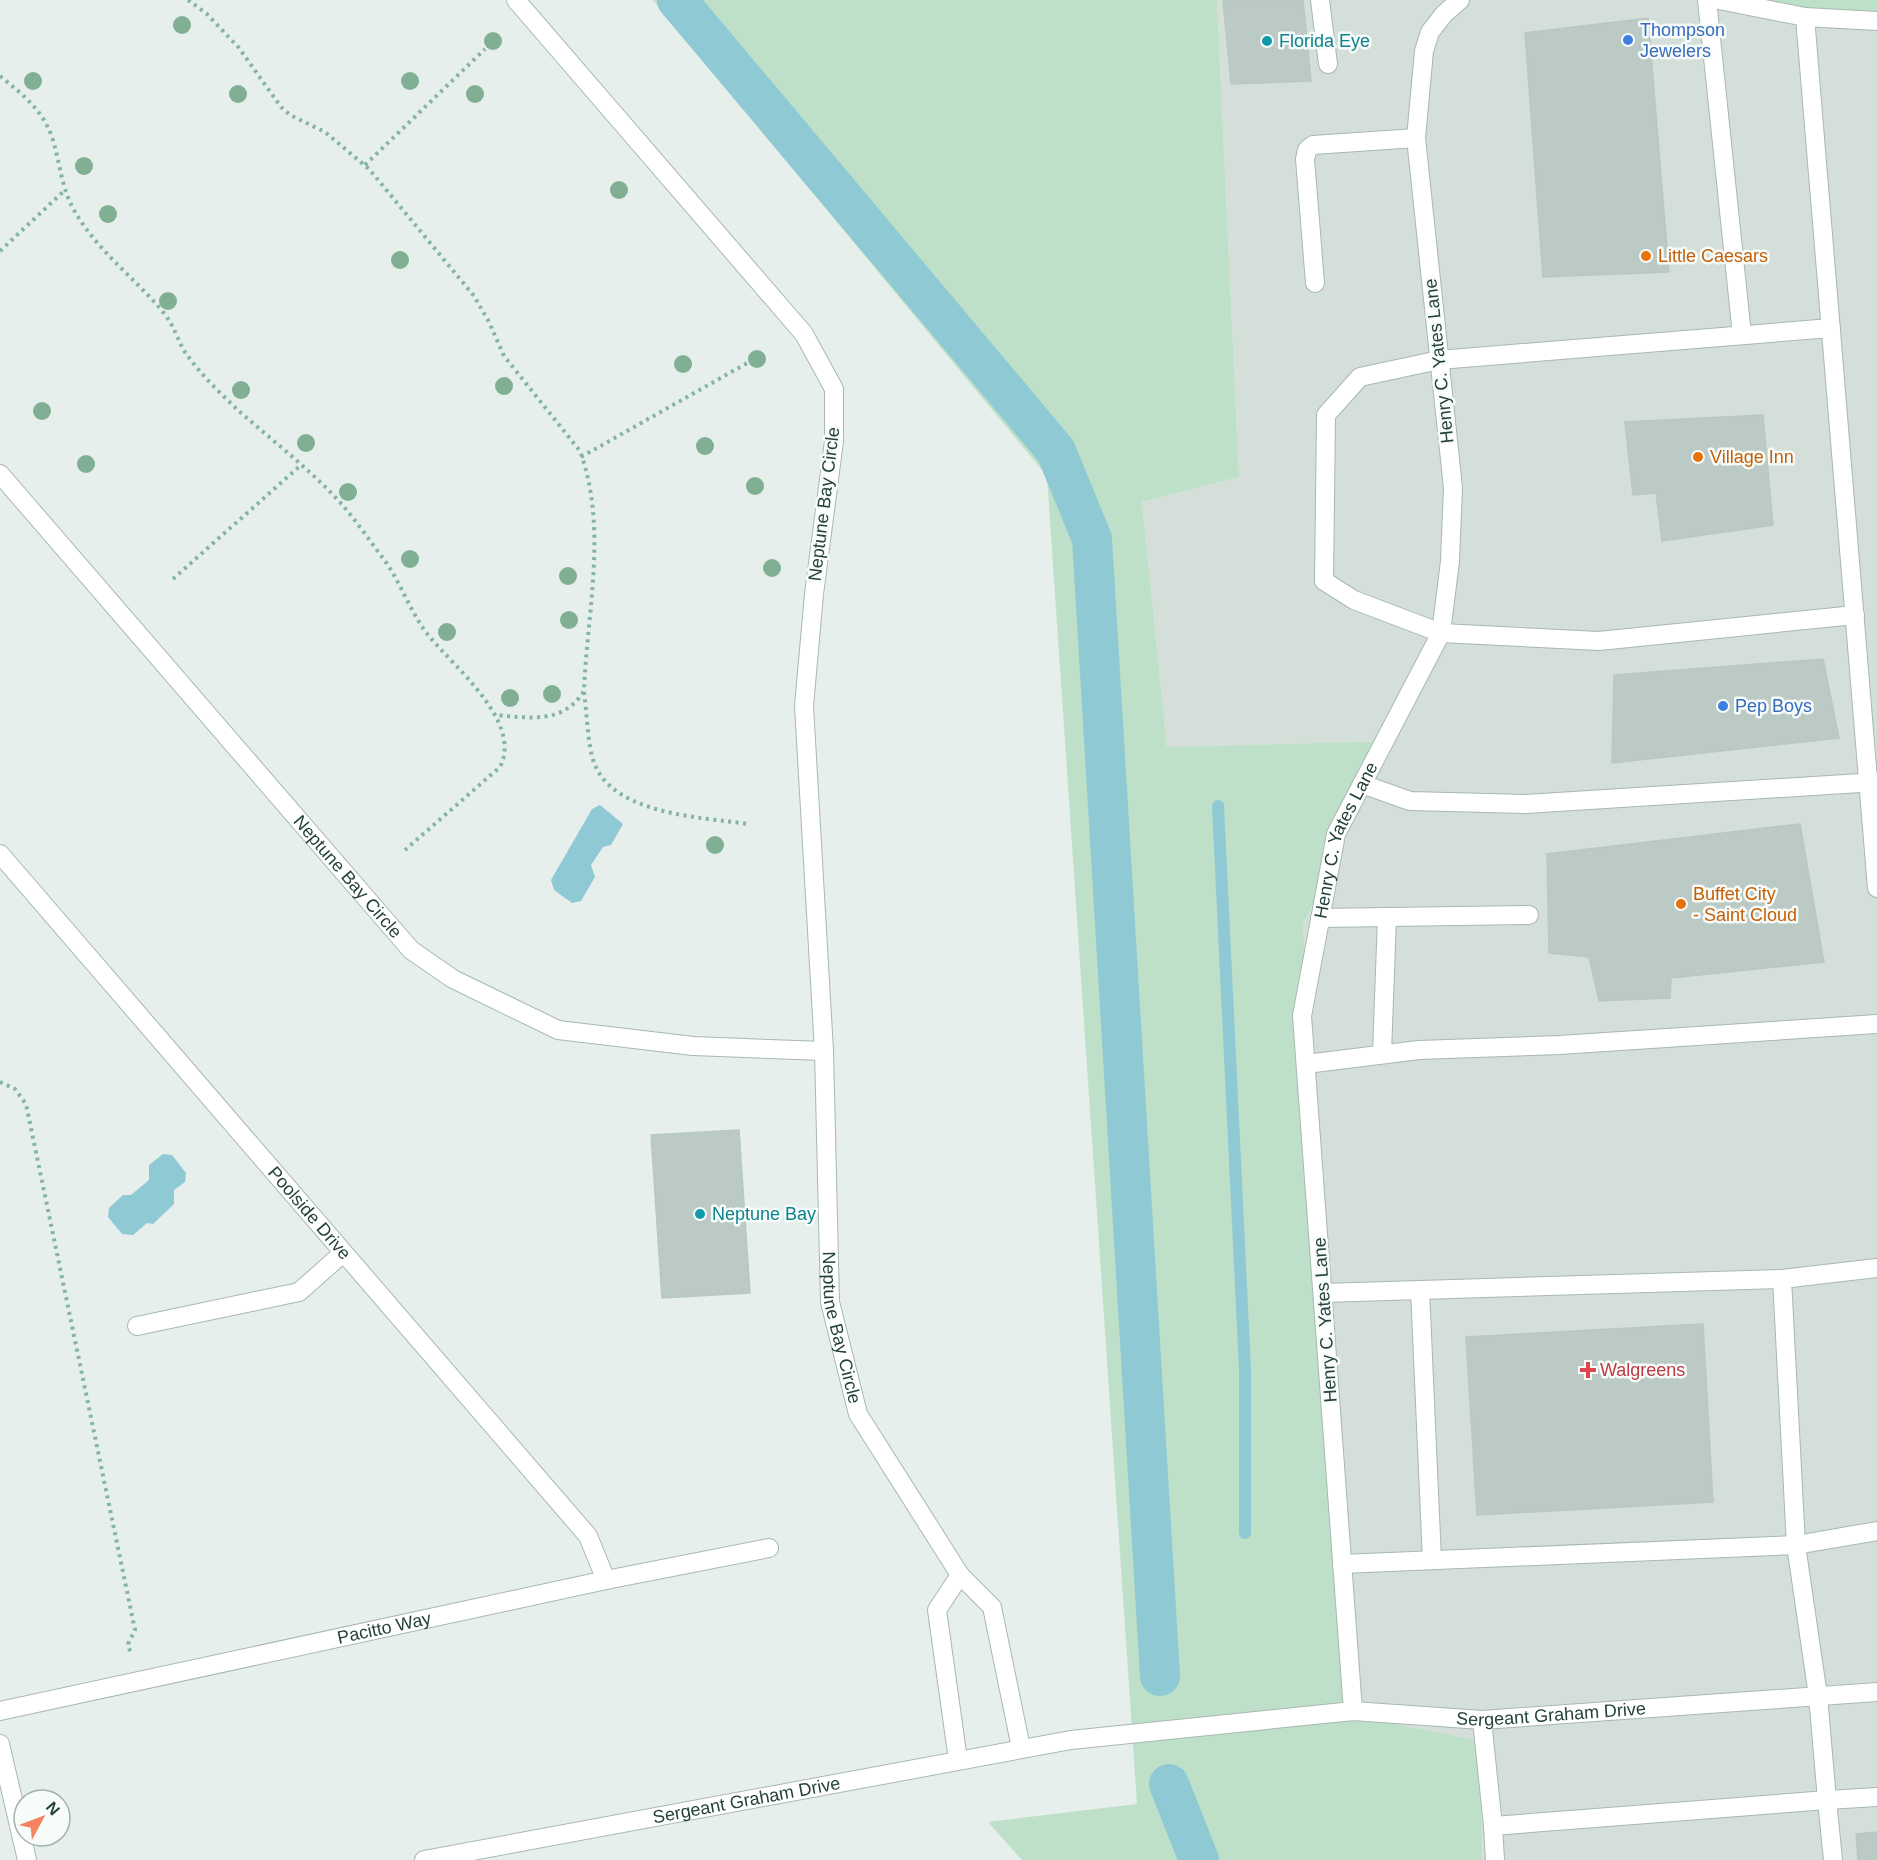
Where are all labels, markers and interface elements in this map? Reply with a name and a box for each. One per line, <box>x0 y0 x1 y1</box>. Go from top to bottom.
place label: Thompson Jewelers <box>1640 20 1725 61</box>
place label: Florida Eye <box>1279 31 1370 51</box>
marker: Thompson Jewelers <box>1621 33 1635 47</box>
marker: Florida Eye <box>1260 34 1274 48</box>
place label: Little Caesars <box>1658 246 1768 266</box>
marker: Little Caesars <box>1639 249 1653 263</box>
street label: Henry C. Yates Lane <box>1420 278 1458 444</box>
street label: Neptune Bay Circle <box>805 426 843 582</box>
place label: Village Inn <box>1710 447 1794 467</box>
marker: Village Inn <box>1691 450 1705 464</box>
place label: Pep Boys <box>1735 696 1812 716</box>
marker: Pep Boys <box>1716 699 1730 713</box>
street label: Henry C. Yates Lane <box>1310 759 1382 920</box>
street label: Neptune Bay Circle <box>289 811 406 942</box>
place label: Buffet City - Saint Cloud <box>1693 884 1797 925</box>
marker: Buffet City - Saint Cloud <box>1674 897 1688 911</box>
street label: Poolside Drive <box>264 1162 355 1263</box>
place label: Neptune Bay <box>712 1204 816 1224</box>
marker: Neptune Bay <box>693 1207 707 1221</box>
street label: Henry C. Yates Lane <box>1309 1237 1341 1403</box>
street label: Neptune Bay Circle <box>819 1251 865 1406</box>
place label: Walgreens <box>1600 1360 1685 1380</box>
marker: Walgreens <box>1581 1363 1595 1377</box>
street label: Pacitto Way <box>335 1608 433 1648</box>
street label: Sergeant Graham Drive <box>1455 1698 1647 1730</box>
street label: Sergeant Graham Drive <box>651 1773 842 1827</box>
north arrow <box>12 1788 72 1848</box>
text: N <box>43 1799 63 1818</box>

